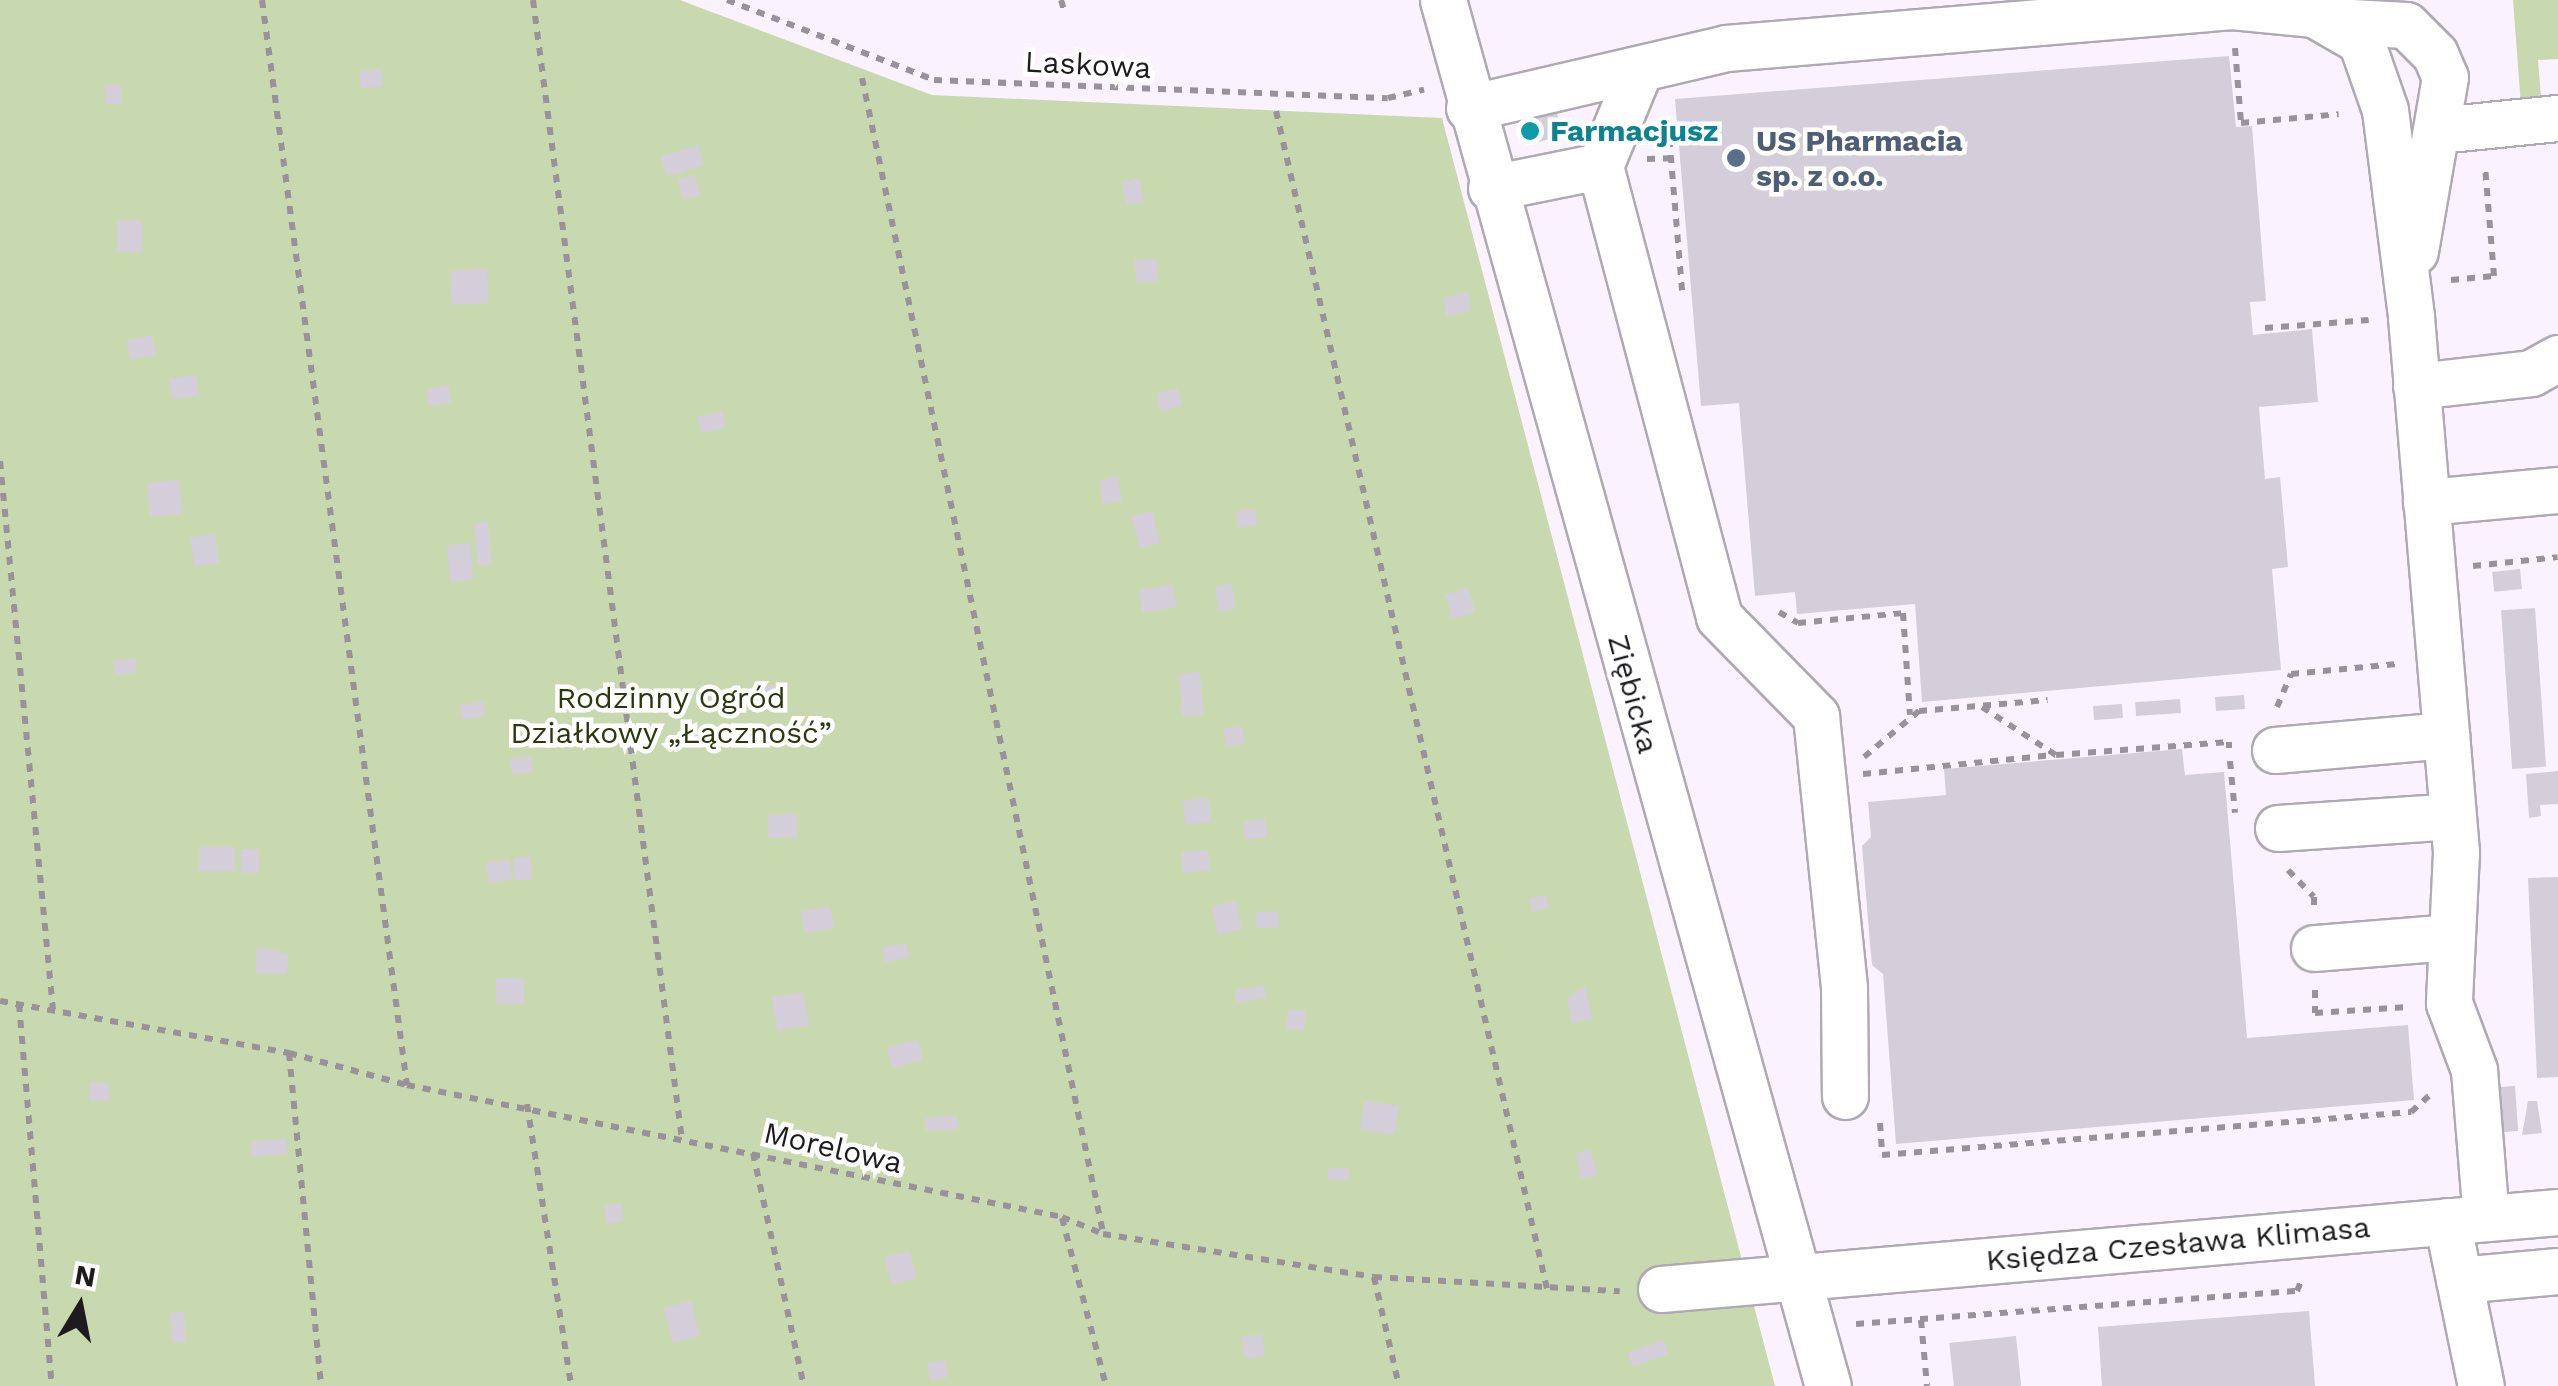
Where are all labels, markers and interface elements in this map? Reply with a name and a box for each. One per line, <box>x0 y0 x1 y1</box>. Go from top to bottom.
street label: Laskowa <box>1024 44 1152 86</box>
place label: Farmacjusz <box>1550 113 1719 149</box>
marker: Farmacjusz <box>1519 120 1541 142</box>
place label: US Pharmacia sp. z o.o. <box>1756 123 1963 194</box>
marker: US Pharmacia sp. z o.o. <box>1725 147 1747 169</box>
street label: Ziębicka <box>1600 631 1666 757</box>
park label: Rodzinny Ogród Działkowy „Łączność” <box>510 680 832 750</box>
street label: Morelowa <box>760 1115 906 1181</box>
street label: Księdza Czesława Klimasa <box>1984 1209 2372 1279</box>
north arrow <box>30 1256 130 1356</box>
text: N <box>72 1258 98 1294</box>

